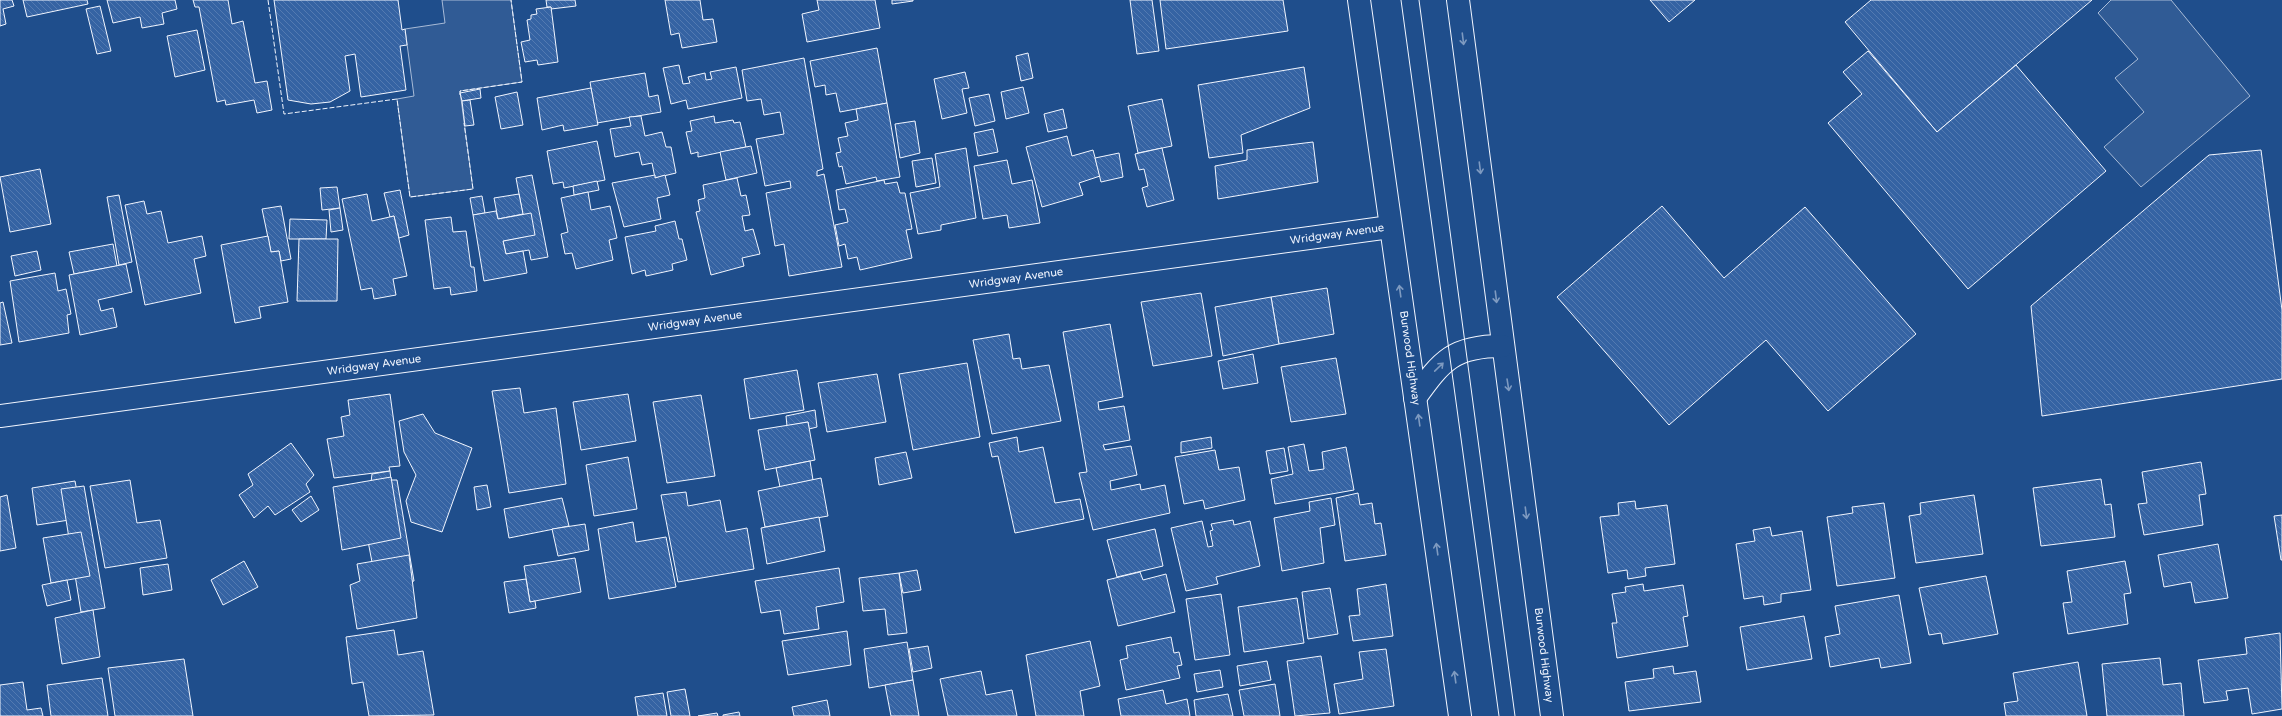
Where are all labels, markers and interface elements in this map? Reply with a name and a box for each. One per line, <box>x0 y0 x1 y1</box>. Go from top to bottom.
one-way arrow <box>1459 32 1467 45</box>
one-way arrow <box>1476 161 1484 174</box>
street label: Wridgway Avenue <box>1289 221 1385 247</box>
street label: Wridgway Avenue <box>968 265 1064 291</box>
one-way arrow <box>1396 285 1404 298</box>
one-way arrow <box>1493 290 1500 303</box>
street label: Wridgway Avenue <box>647 308 743 334</box>
street label: Burwood Highway <box>1397 310 1423 406</box>
street label: Wridgway Avenue <box>326 352 422 378</box>
one-way arrow <box>1434 362 1444 372</box>
one-way arrow <box>1504 378 1512 391</box>
one-way arrow <box>1415 414 1423 427</box>
one-way arrow <box>1522 506 1530 519</box>
one-way arrow <box>1433 543 1441 556</box>
street label: Burwood Highway <box>1532 607 1556 703</box>
one-way arrow <box>1451 671 1459 684</box>

